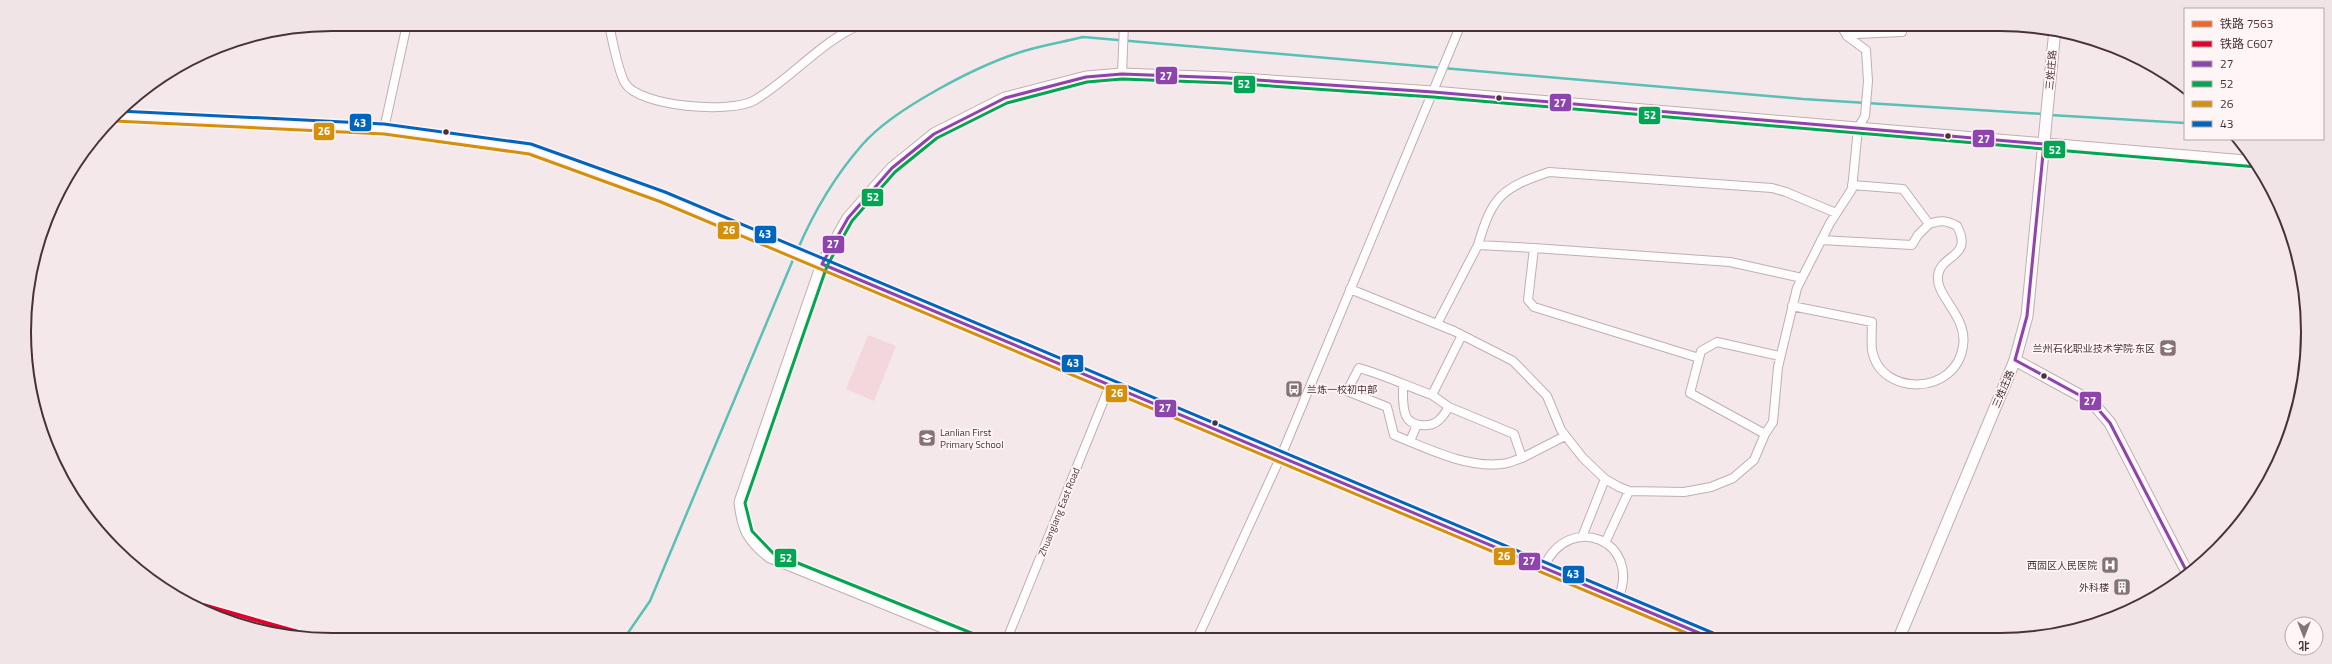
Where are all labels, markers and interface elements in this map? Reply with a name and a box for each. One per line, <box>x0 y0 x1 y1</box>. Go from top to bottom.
legend <box>2184 8 2324 140</box>
text: 铁路 7563 <box>2220 14 2274 33</box>
text: 铁路 C607 <box>2220 34 2273 53</box>
street label: 三姓庄路 <box>2042 49 2060 91</box>
text: 27 <box>2220 54 2233 73</box>
line badge: 27 <box>1155 66 1178 85</box>
text: 27 <box>1160 68 1172 84</box>
text: 52 <box>2220 74 2233 93</box>
line badge: 52 <box>1233 75 1256 94</box>
text: 52 <box>1238 76 1250 92</box>
unlabelled marker <box>1494 93 1504 103</box>
line badge: 27 <box>1549 93 1572 112</box>
text: 26 <box>2220 94 2234 113</box>
text: 27 <box>1554 95 1566 111</box>
line badge: 52 <box>1638 106 1661 125</box>
text: 52 <box>1644 107 1656 123</box>
line badge: 43 <box>349 113 372 132</box>
text: 43 <box>2220 114 2233 133</box>
text: 43 <box>354 115 366 131</box>
line badge: 26 <box>313 122 335 141</box>
text: 26 <box>318 123 330 139</box>
unlabelled marker <box>441 127 451 137</box>
line badge: 27 <box>1972 129 1995 148</box>
unlabelled marker <box>1943 131 1953 141</box>
text: 27 <box>1978 131 1990 147</box>
line badge: 52 <box>2043 140 2066 159</box>
text: 52 <box>2049 142 2061 158</box>
line badge: 52 <box>861 188 884 207</box>
text: 52 <box>867 189 879 205</box>
line badge: 26 <box>717 221 740 240</box>
text: 26 <box>723 222 735 238</box>
line badge: 43 <box>754 225 777 244</box>
text: 43 <box>759 226 771 242</box>
line badge: 27 <box>822 235 845 254</box>
text: 27 <box>827 236 839 252</box>
school or university icon: 兰州石化职业技术学院·东区 <box>2158 338 2178 358</box>
place label: 兰州石化职业技术学院·东区 <box>2033 341 2155 356</box>
line badge: 43 <box>1061 354 1084 373</box>
text: 43 <box>1067 355 1079 371</box>
street label: 三姓庄路 <box>1988 368 2018 410</box>
unlabelled marker <box>2039 371 2049 381</box>
bus stop icon: 兰炼一校初中部 <box>1284 379 1304 399</box>
place label: 兰炼一校初中部 <box>1307 382 1377 397</box>
line badge: 26 <box>1105 384 1128 403</box>
text: 26 <box>1111 385 1123 401</box>
line badge: 27 <box>2079 391 2102 411</box>
text: 27 <box>2084 393 2096 409</box>
line badge: 27 <box>1154 399 1177 418</box>
text: 27 <box>1159 400 1171 416</box>
unlabelled marker <box>1210 418 1220 428</box>
place label: Lanlian First Primary School <box>940 425 1003 452</box>
school or university icon: Lanlian First Primary School <box>917 428 937 448</box>
street label: Zhuanglang East Road <box>1034 466 1084 558</box>
line badge: 26 <box>1493 547 1516 566</box>
line badge: 52 <box>774 548 797 568</box>
text: 26 <box>1498 548 1510 564</box>
text: 52 <box>780 550 792 566</box>
line badge: 27 <box>1518 552 1541 571</box>
text: 27 <box>1523 553 1535 569</box>
hospital icon: 西固区人民医院 <box>2100 555 2120 575</box>
place label: 西固区人民医院 <box>2027 558 2097 573</box>
line badge: 43 <box>1562 565 1585 584</box>
text: 43 <box>1567 566 1579 582</box>
building icon: 外科楼 <box>2112 577 2132 597</box>
place label: 外科楼 <box>2079 580 2109 595</box>
north arrow <box>2284 616 2324 656</box>
text: 北 <box>2299 638 2310 654</box>

